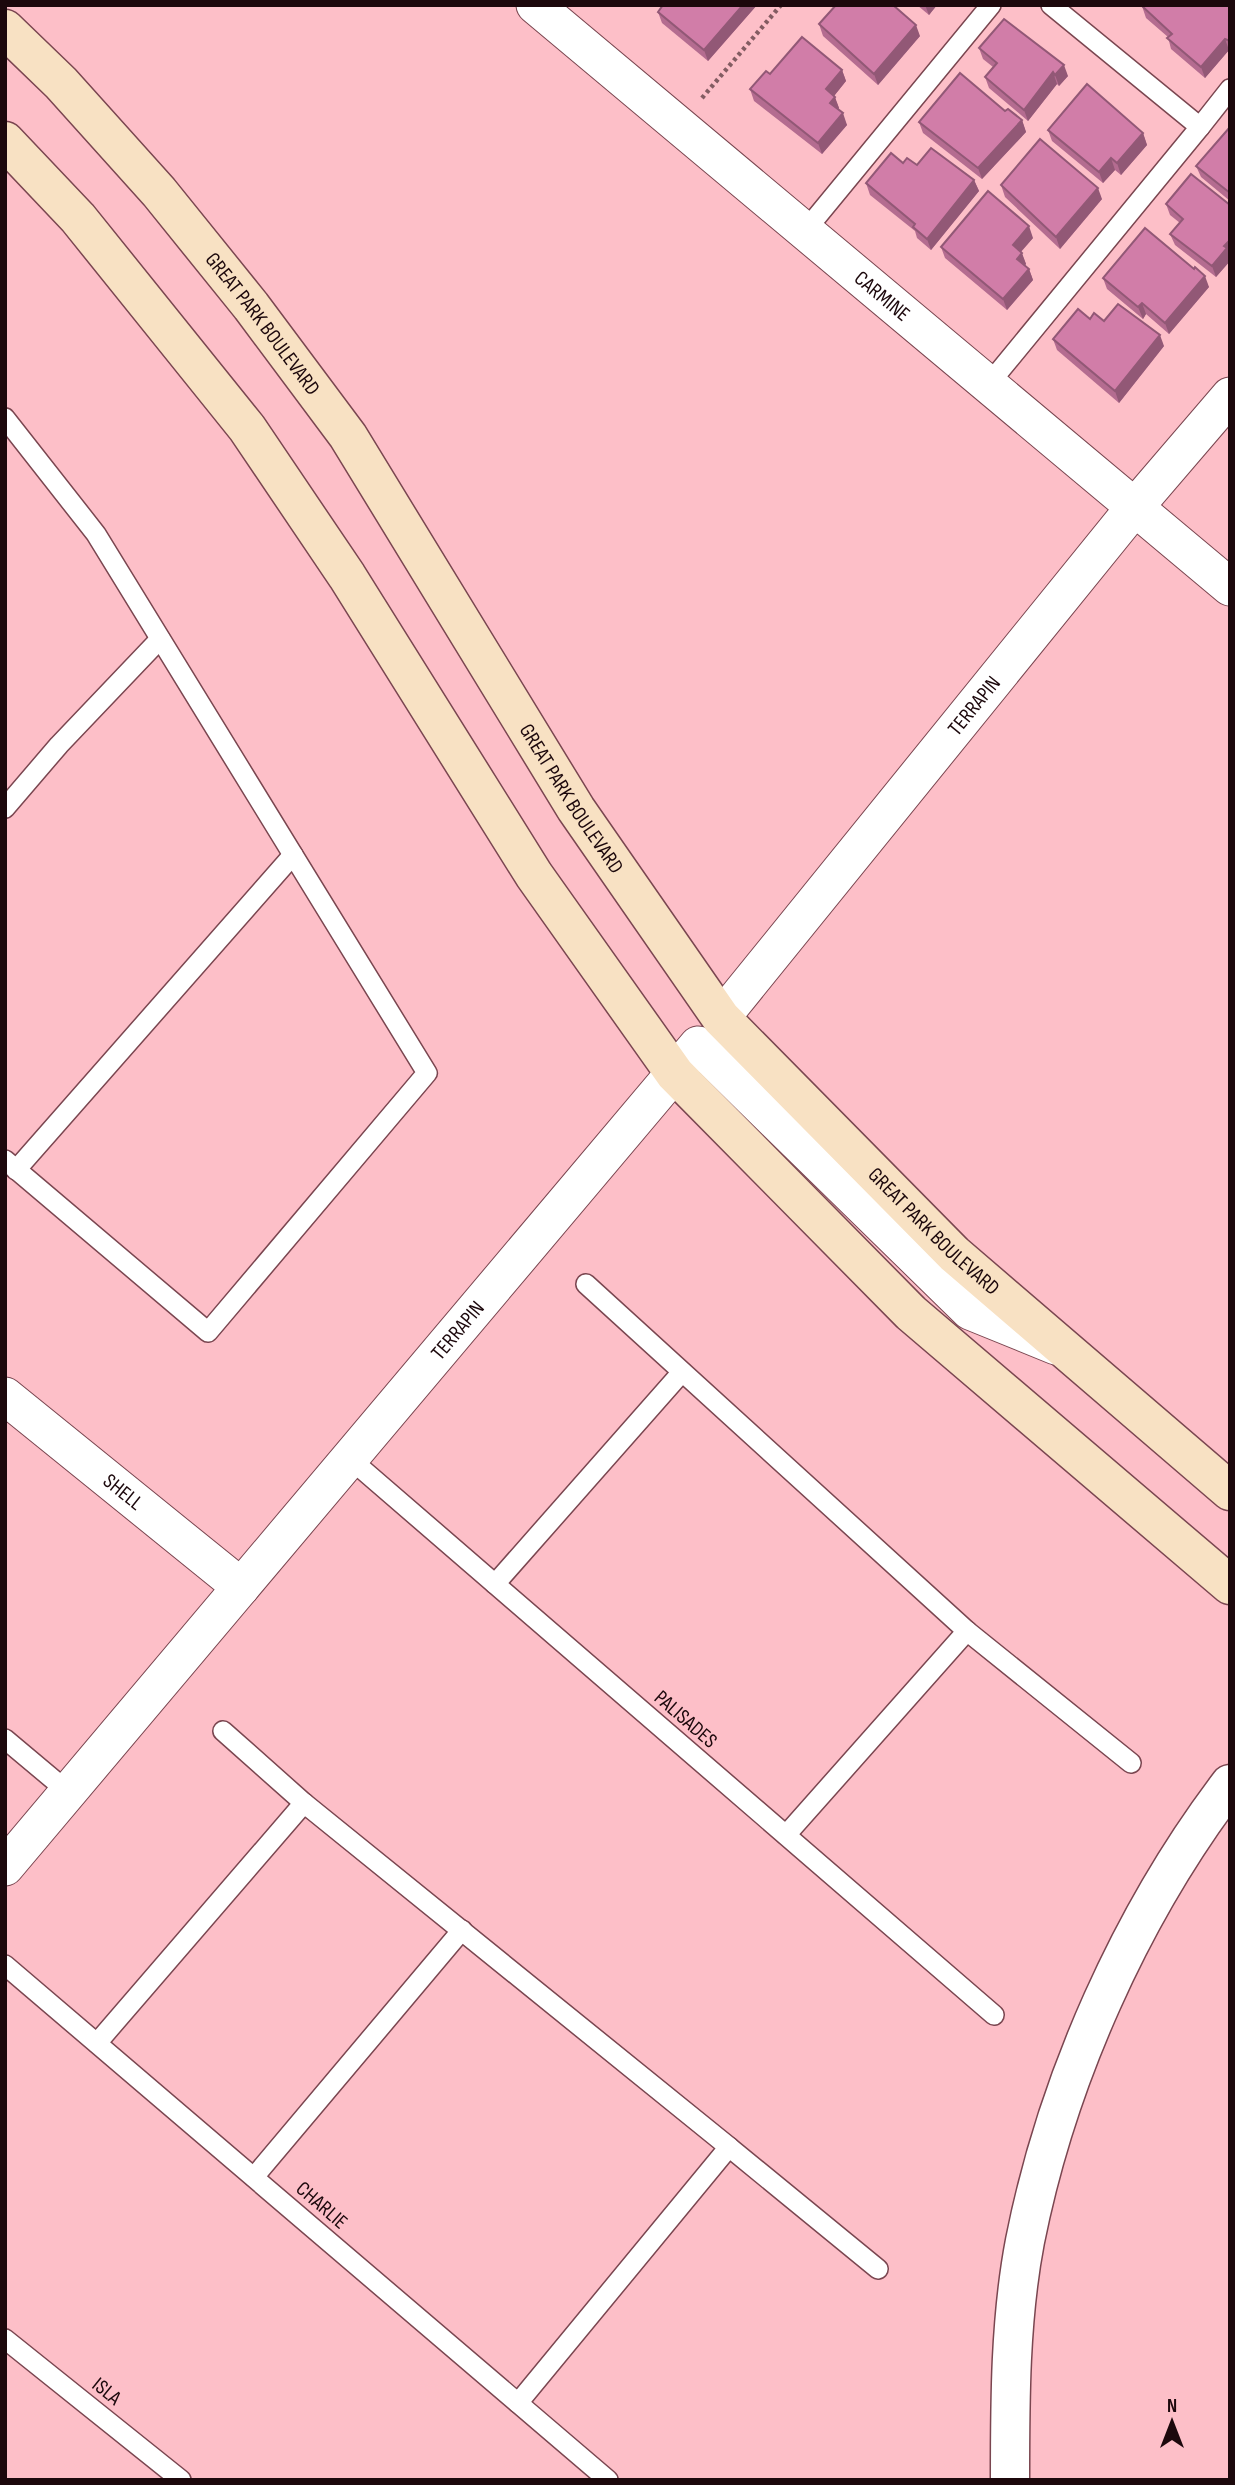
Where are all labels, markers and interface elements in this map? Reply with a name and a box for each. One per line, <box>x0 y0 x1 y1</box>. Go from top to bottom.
street label: GREAT PARK BOULEVARD <box>200 248 325 400</box>
street label: CARMINE <box>849 266 915 327</box>
street label: TERRAPIN <box>943 671 1006 741</box>
street label: GREAT PARK BOULEVARD <box>514 719 629 878</box>
street label: GREAT PARK BOULEVARD <box>863 1162 1005 1301</box>
street label: TERRAPIN <box>426 1296 490 1365</box>
street label: SHELL <box>98 1468 148 1516</box>
street label: PALISADES <box>649 1685 722 1754</box>
street label: CHARLIE <box>291 2176 353 2235</box>
street label: ISLA <box>87 2372 127 2411</box>
north arrow <box>1137 2387 1207 2457</box>
text: N <box>1167 2395 1177 2418</box>

